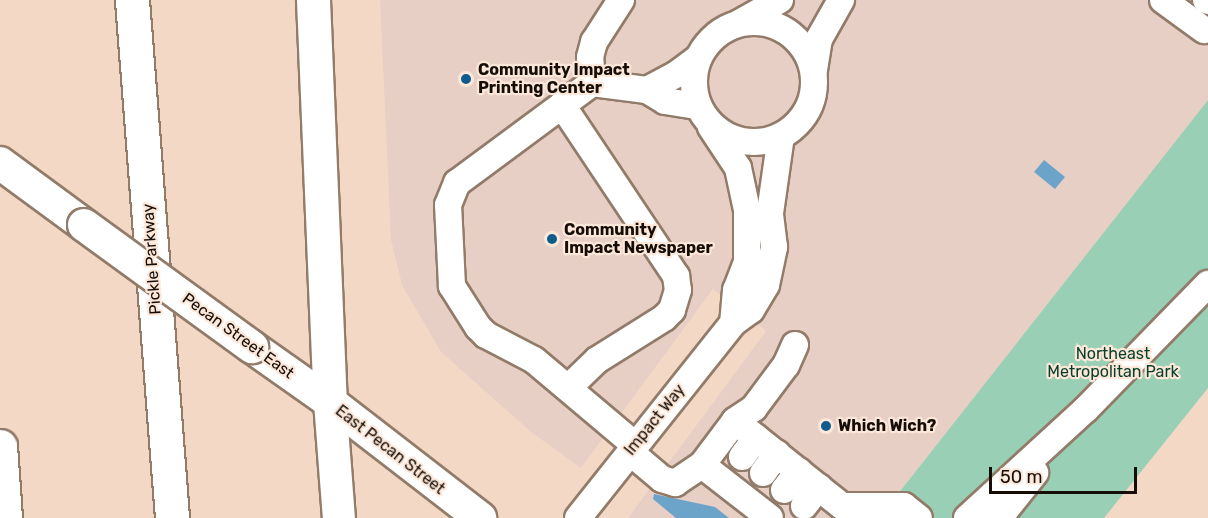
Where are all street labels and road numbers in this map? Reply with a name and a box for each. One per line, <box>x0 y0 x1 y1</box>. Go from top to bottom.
street label: Pickle Parkway <box>139 203 165 315</box>
street label: Pecan Street East <box>178 289 298 383</box>
street label: Impact Way <box>621 381 689 459</box>
street label: East Pecan Street <box>331 401 449 499</box>

